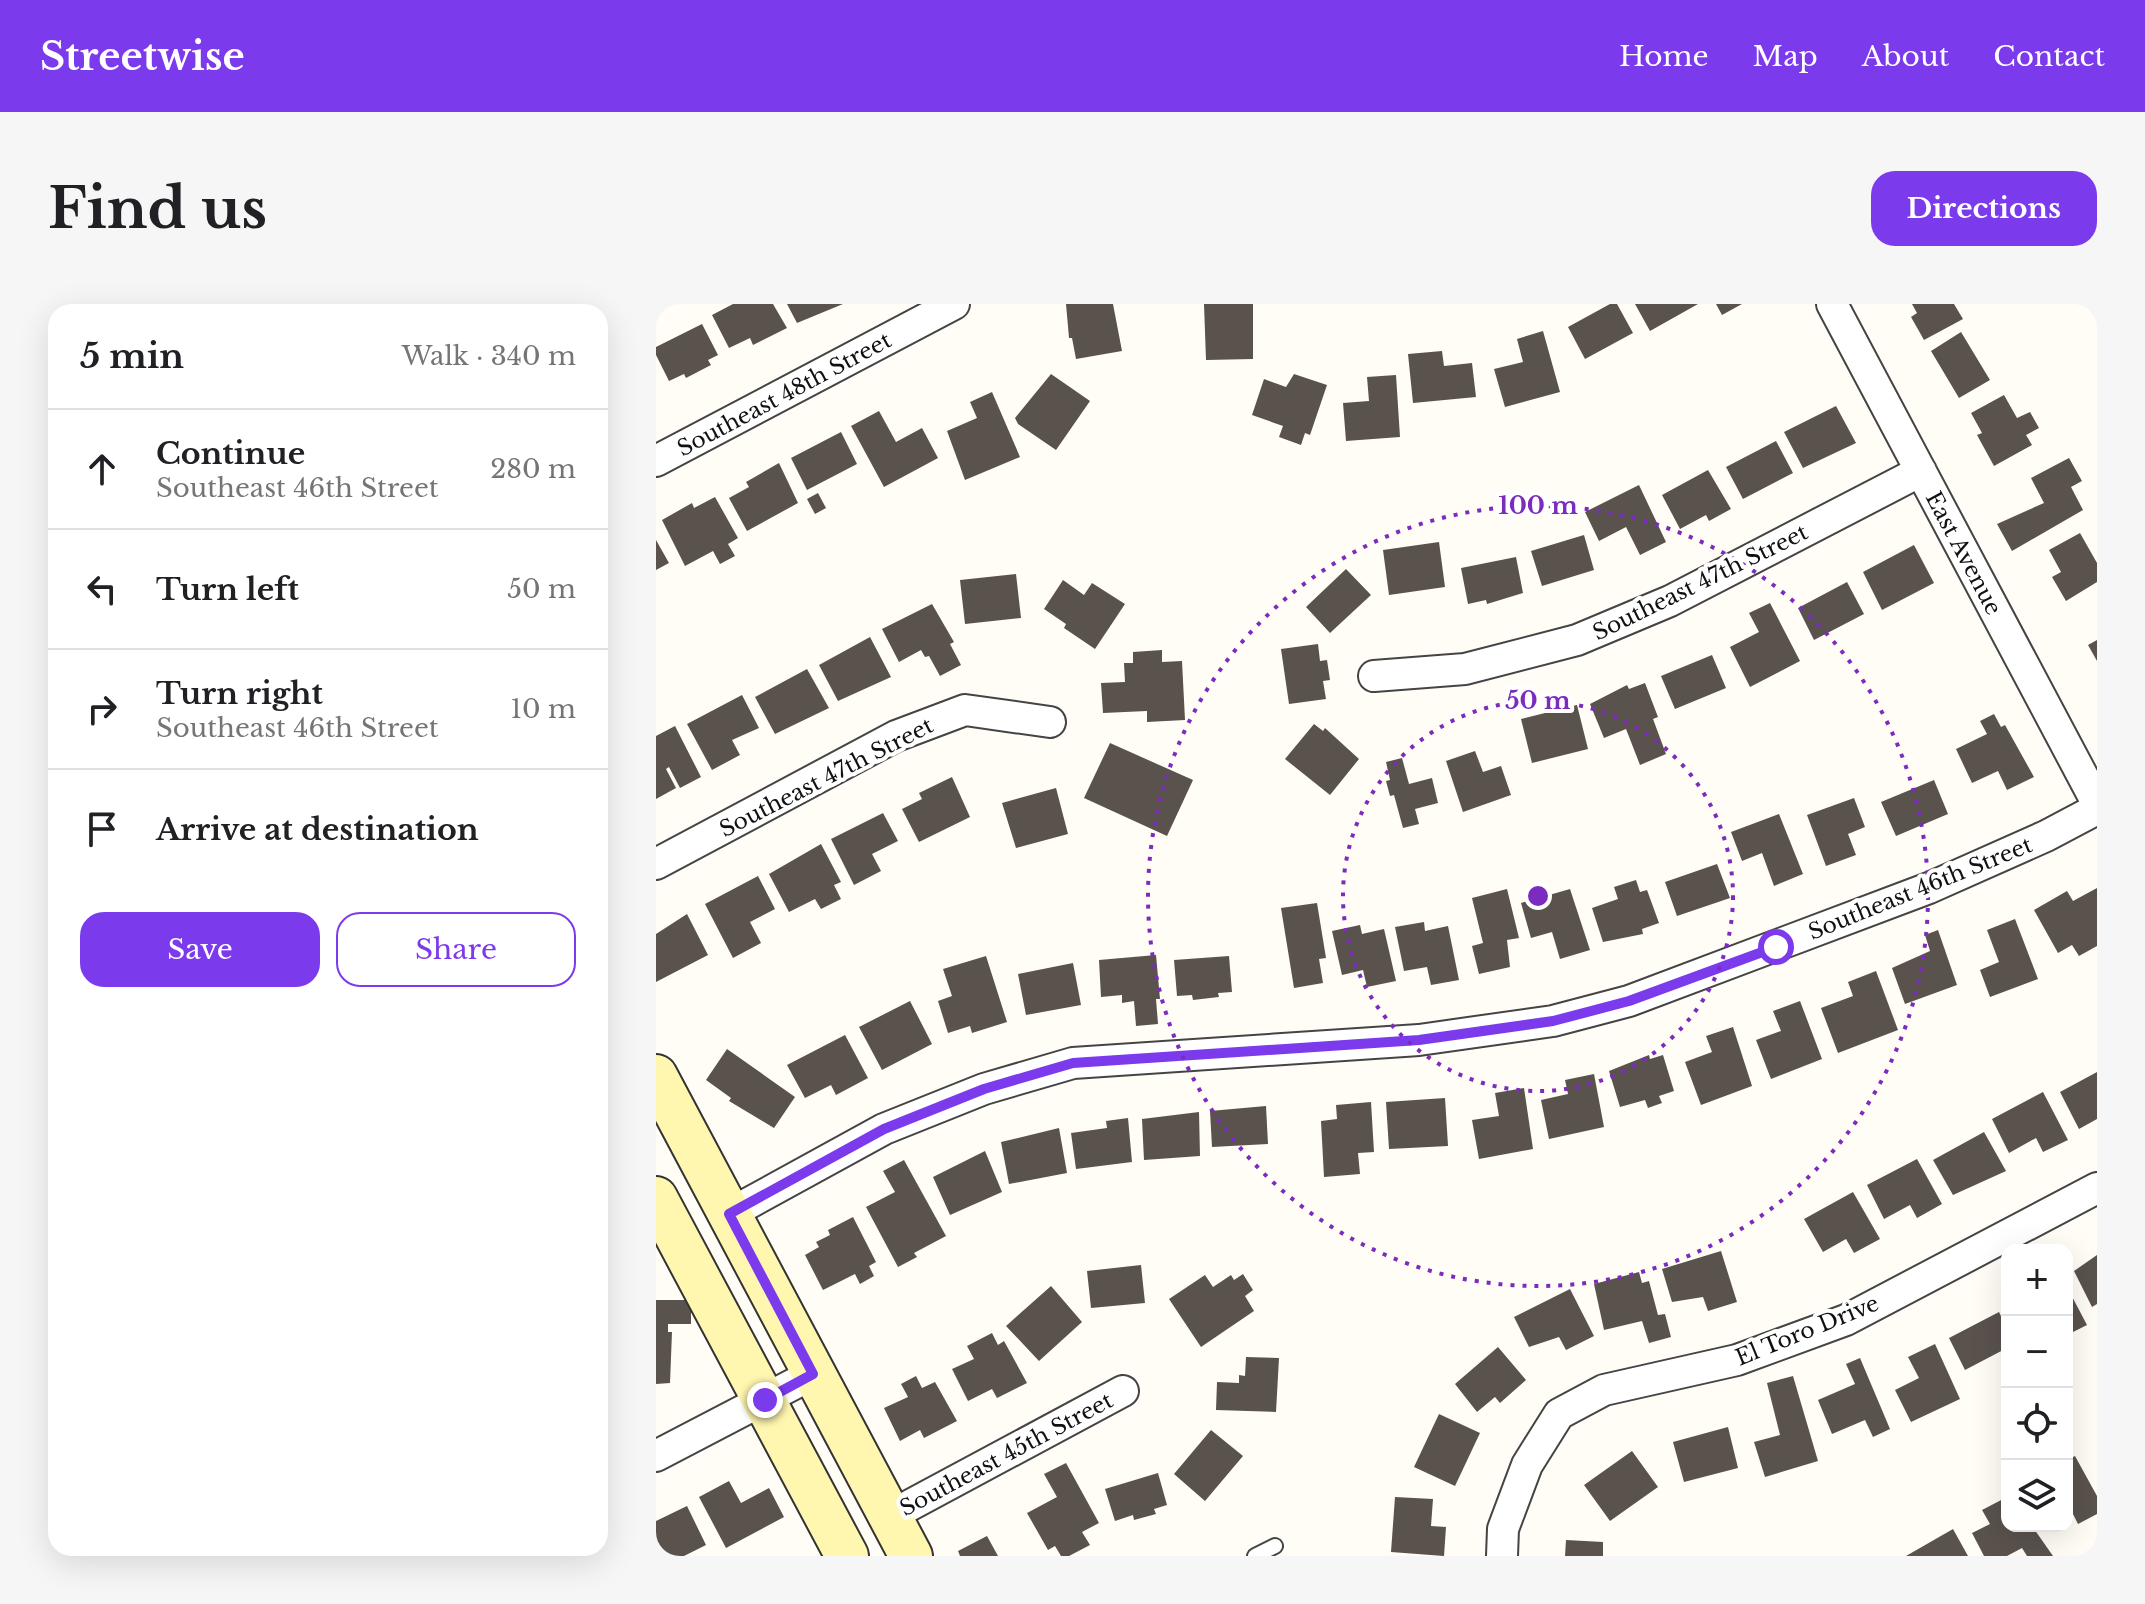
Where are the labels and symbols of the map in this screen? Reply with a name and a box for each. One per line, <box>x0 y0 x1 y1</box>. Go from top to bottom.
street label: Southeast 48th Street <box>673 326 896 462</box>
street label: East Avenue <box>1920 487 2007 619</box>
text: 100 m <box>1498 491 1578 520</box>
street label: Southeast 47th Street <box>1588 518 1813 646</box>
text: 50 m <box>1505 686 1571 715</box>
street label: Southeast 47th Street <box>715 712 938 843</box>
street label: Southeast 46th Street <box>1804 831 2037 946</box>
centre of rings <box>1524 882 1552 910</box>
route start <box>1758 929 1794 965</box>
street label: El Toro Drive <box>1732 1289 1883 1371</box>
route end <box>747 1382 783 1418</box>
street label: Southeast 45th Street <box>895 1386 1118 1522</box>

